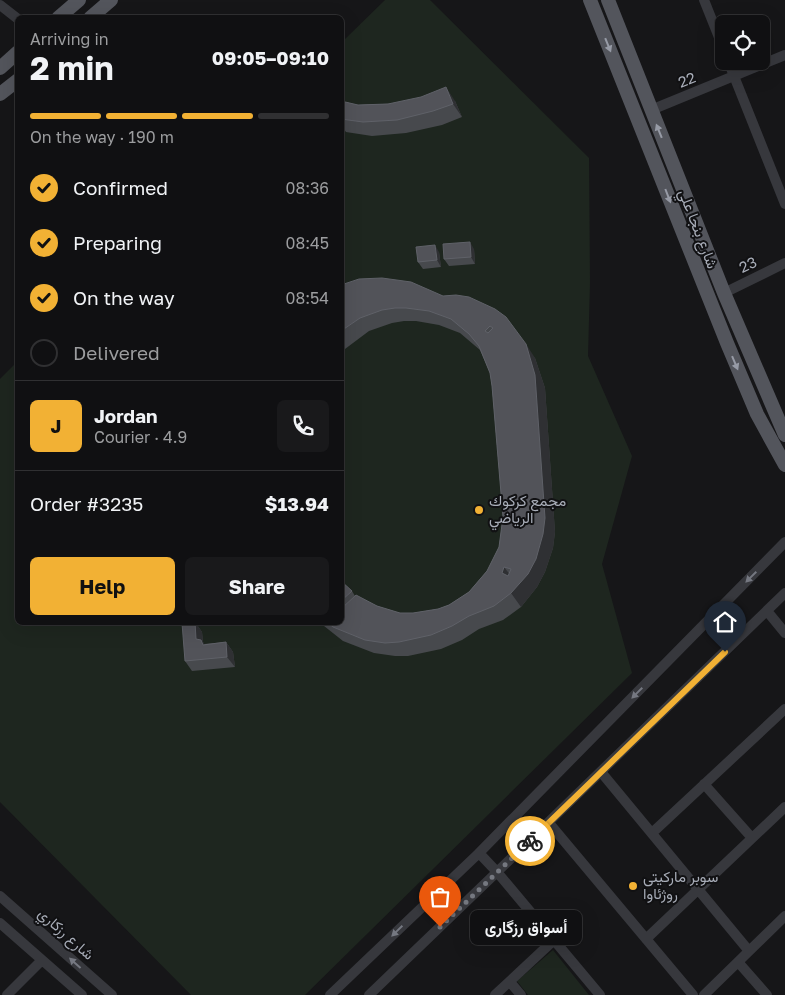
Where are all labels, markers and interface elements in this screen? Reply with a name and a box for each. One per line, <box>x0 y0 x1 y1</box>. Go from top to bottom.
map controls <box>715 15 770 70</box>
button: locate <box>715 15 770 70</box>
text: Arriving in <box>30 29 109 49</box>
one-way arrow <box>605 38 613 52</box>
text: 09:05–09:10 <box>212 46 329 69</box>
text: 2 min <box>30 49 114 87</box>
street label: 22 <box>675 67 698 91</box>
one-way arrow <box>655 124 663 138</box>
text: On the way · 190 m <box>30 127 174 147</box>
icon: check <box>30 174 58 202</box>
text: Confirmed <box>73 176 168 199</box>
text: 08:36 <box>285 178 329 198</box>
street label: شارع بنجا علي <box>671 186 722 273</box>
one-way arrow <box>665 189 672 204</box>
icon: check <box>30 229 58 257</box>
text: Preparing <box>73 231 162 254</box>
text: 08:45 <box>285 233 329 253</box>
street label: 23 <box>736 252 759 276</box>
icon: check <box>30 284 58 312</box>
text: On the way <box>73 286 175 309</box>
text: 08:54 <box>285 288 329 308</box>
text: Delivered <box>73 341 160 364</box>
one-way arrow <box>732 356 740 371</box>
button: phone <box>277 400 329 452</box>
text: Jordan <box>94 404 158 427</box>
text: J <box>51 414 61 437</box>
text: Courier · 4.9 <box>94 427 187 447</box>
place label: مجمع كركوك الرياضي <box>489 491 566 531</box>
text: Order #3235 <box>30 492 143 515</box>
text: $13.94 <box>265 492 329 515</box>
marker: مجمع كركوك الرياضي <box>473 504 485 516</box>
button: Help <box>30 557 175 615</box>
button: Share <box>185 557 329 615</box>
one-way arrow <box>745 571 757 583</box>
pin <box>704 601 746 652</box>
icon: home <box>711 608 739 636</box>
one-way arrow <box>631 687 643 699</box>
courier <box>505 816 555 866</box>
icon: bike <box>516 827 544 855</box>
place label: سوبر ماركيتى روژئاوا <box>643 867 719 903</box>
pin <box>419 876 461 927</box>
marker: سوبر ماركيتى روژئاوا <box>627 880 639 892</box>
icon: bag <box>426 883 454 911</box>
street label: شارع رزكاري <box>32 904 98 967</box>
callout: أسواق رزگارى <box>470 910 582 944</box>
text: أسواق رزگارى <box>485 917 567 937</box>
one-way arrow <box>392 925 404 937</box>
one-way arrow <box>69 957 82 968</box>

